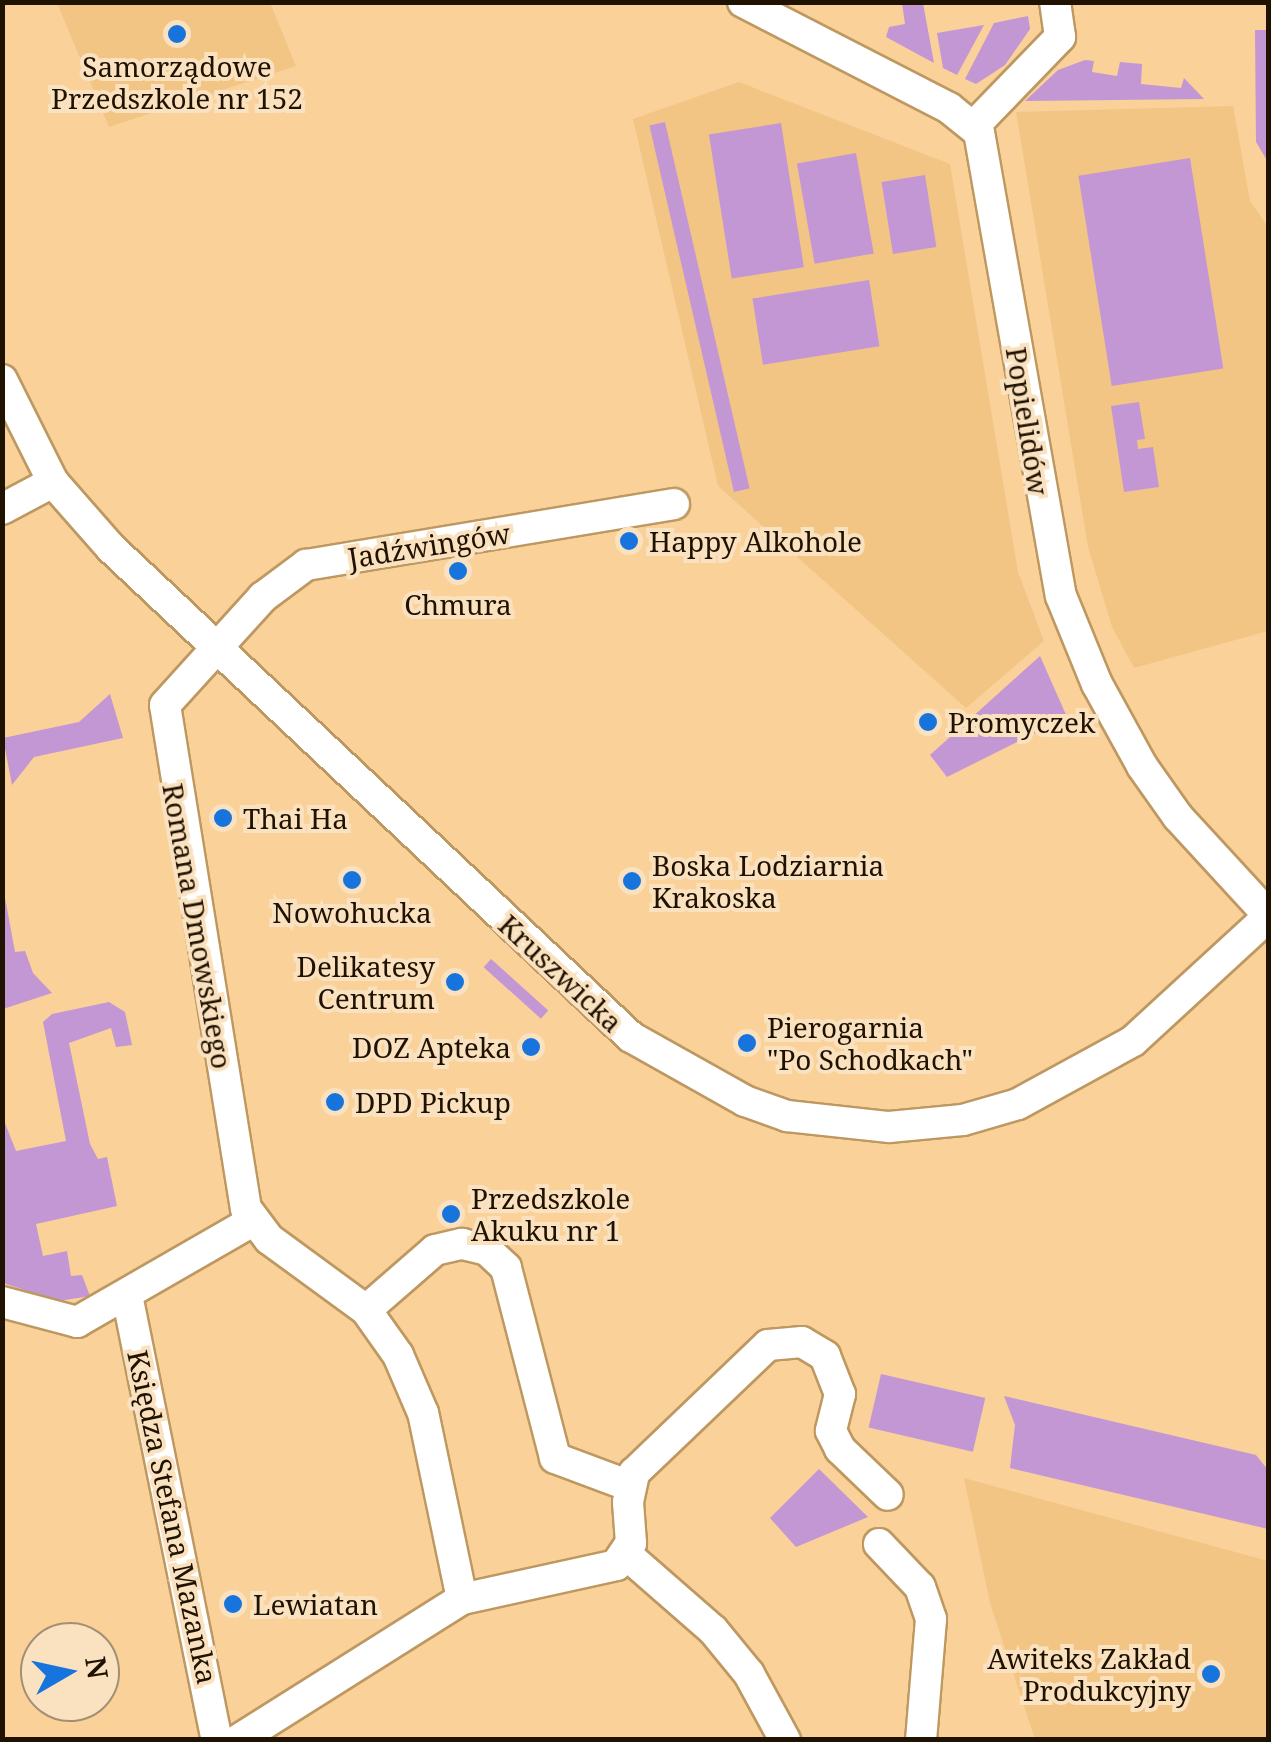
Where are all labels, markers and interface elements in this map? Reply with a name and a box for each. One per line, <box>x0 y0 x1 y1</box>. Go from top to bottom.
marker: Samorządowe Przedszkole nr 152 <box>166 23 188 45</box>
place label: Samorządowe Przedszkole nr 152 <box>51 49 303 115</box>
street label: Popielidów <box>1000 345 1056 497</box>
street label: Jadźwingów <box>345 516 513 574</box>
place label: Happy Alkohole <box>649 524 862 558</box>
marker: Happy Alkohole <box>618 530 640 552</box>
marker: Chmura <box>447 560 469 582</box>
place label: Chmura <box>404 587 512 621</box>
place label: Promyczek <box>948 705 1095 739</box>
marker: Promyczek <box>917 711 939 733</box>
street label: Romana Dmowskiego <box>156 781 240 1071</box>
place label: Thai Ha <box>243 801 348 835</box>
marker: Thai Ha <box>212 807 234 829</box>
place label: Boska Lodziarnia Krakoska <box>652 848 884 914</box>
marker: Nowohucka <box>341 869 363 891</box>
marker: Boska Lodziarnia Krakoska <box>621 870 643 892</box>
place label: Nowohucka <box>272 895 432 929</box>
street label: Kruszwicka <box>492 907 630 1039</box>
place label: Delikatesy Centrum <box>297 949 435 1015</box>
marker: Delikatesy Centrum <box>444 971 466 993</box>
place label: Pierogarnia "Po Schodkach" <box>767 1010 973 1076</box>
place label: DOZ Apteka <box>352 1030 511 1064</box>
marker: Pierogarnia "Po Schodkach" <box>736 1032 758 1054</box>
marker: DOZ Apteka <box>520 1036 542 1058</box>
place label: DPD Pickup <box>355 1085 511 1119</box>
marker: DPD Pickup <box>324 1091 346 1113</box>
place label: Przedszkole Akuku nr 1 <box>471 1181 630 1247</box>
marker: Przedszkole Akuku nr 1 <box>440 1203 462 1225</box>
street label: Księdza Stefana Mazanka <box>121 1347 225 1687</box>
place label: Lewiatan <box>253 1587 378 1621</box>
marker: Lewiatan <box>222 1593 244 1615</box>
north arrow <box>20 1622 120 1722</box>
place label: Awiteks Zakład Produkcyjny <box>987 1641 1191 1707</box>
text: N <box>77 1654 118 1681</box>
marker: Awiteks Zakład Produkcyjny <box>1200 1663 1222 1685</box>

